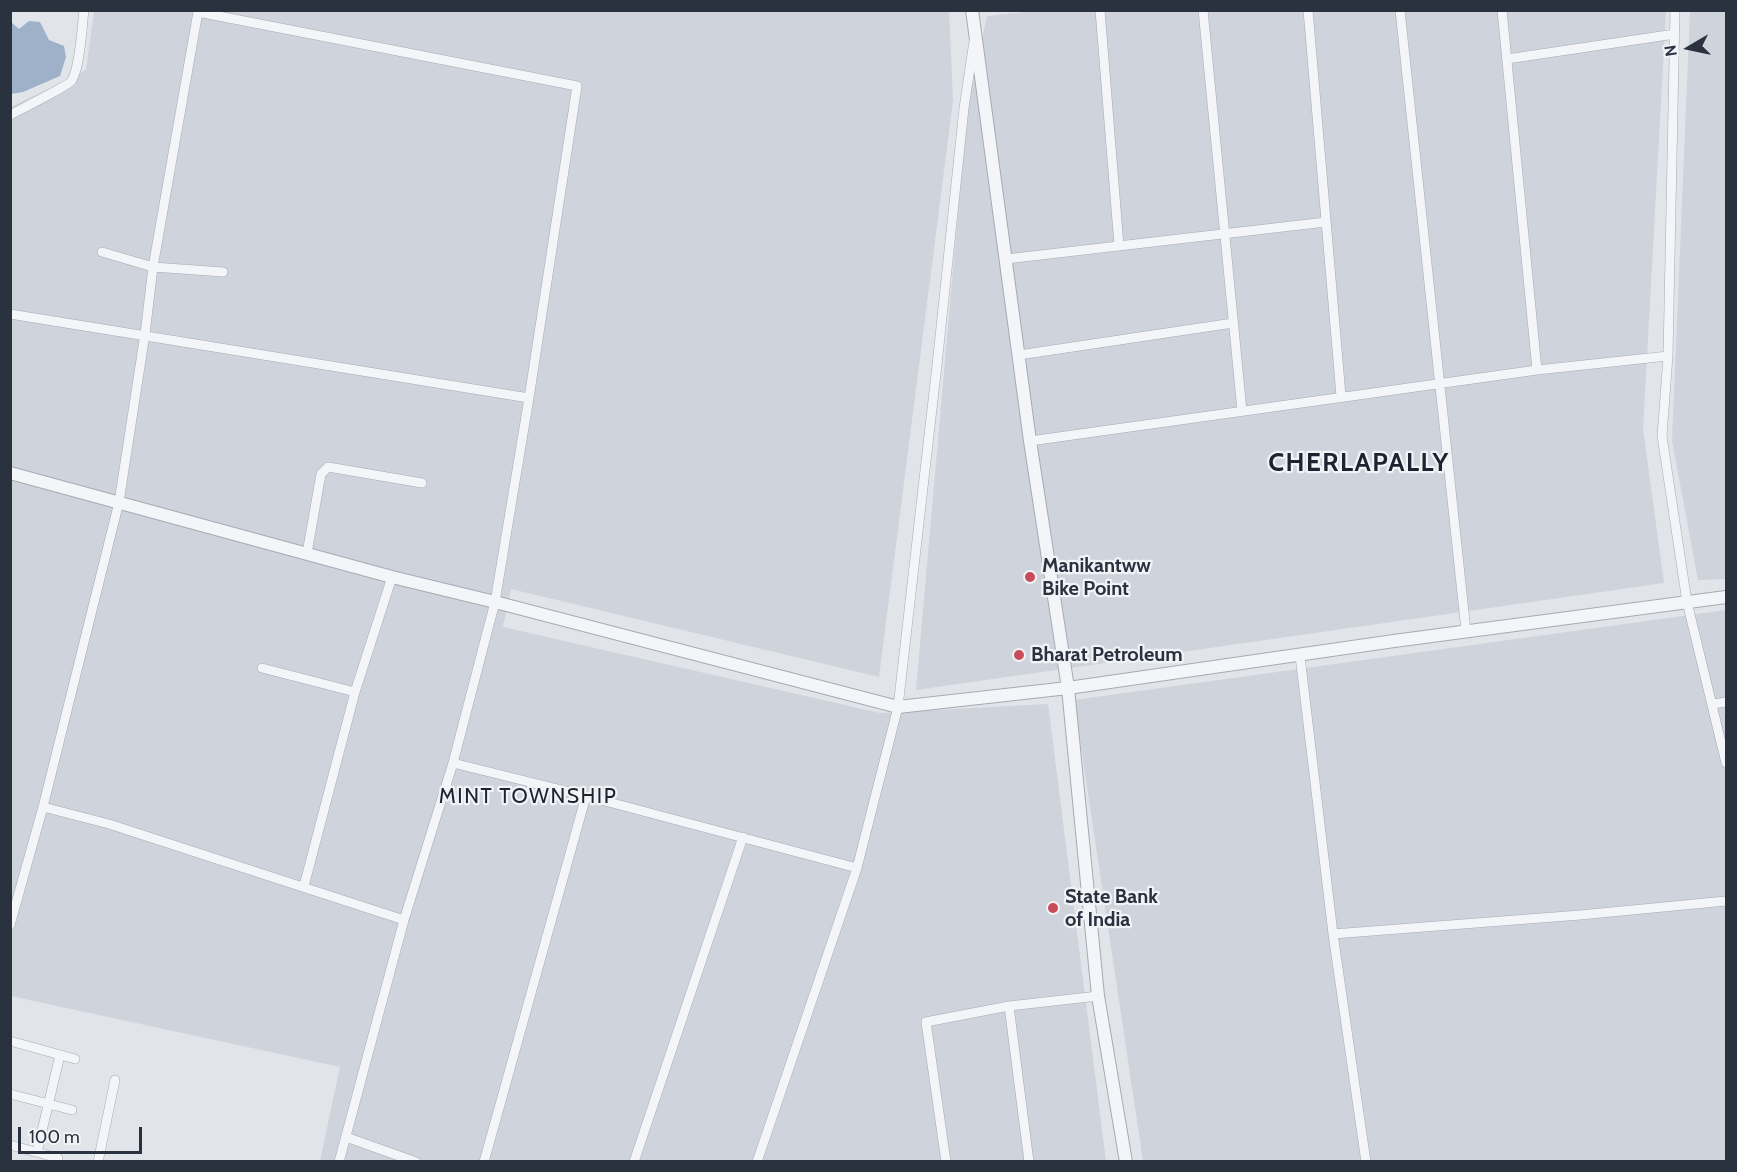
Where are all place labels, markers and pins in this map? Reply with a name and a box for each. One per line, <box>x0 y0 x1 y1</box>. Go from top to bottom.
place label: Manikantww Bike Point <box>1042 554 1151 601</box>
marker: Manikantww Bike Point <box>1023 570 1037 584</box>
place label: Bharat Petroleum <box>1031 643 1183 667</box>
marker: Bharat Petroleum <box>1012 648 1026 662</box>
place label: State Bank of India <box>1065 885 1158 932</box>
marker: State Bank of India <box>1046 901 1060 915</box>

